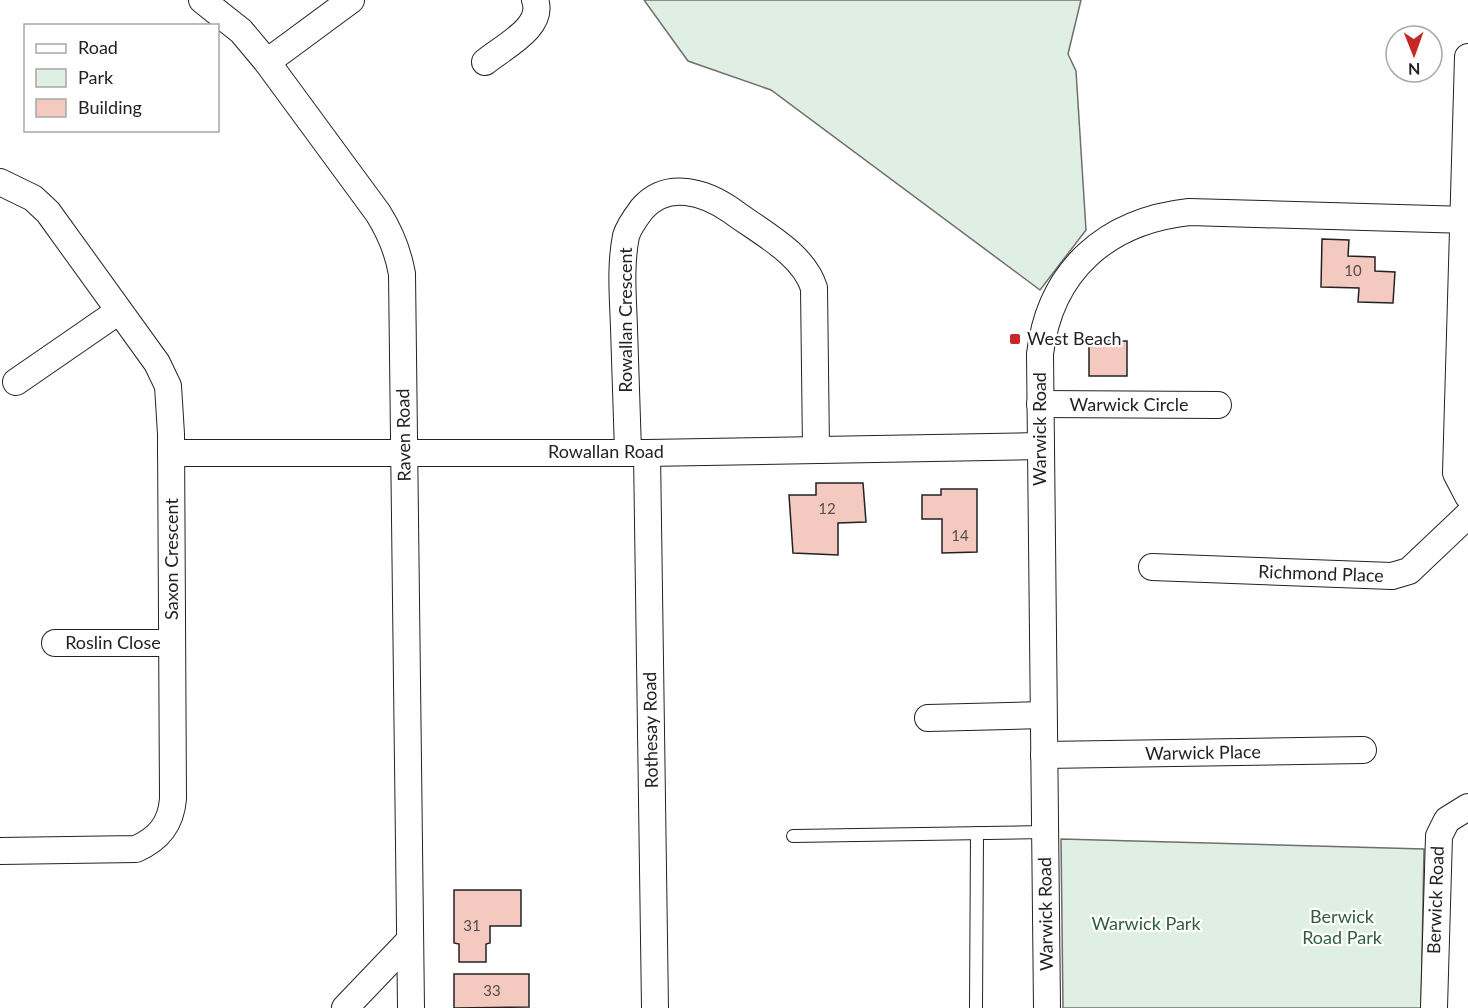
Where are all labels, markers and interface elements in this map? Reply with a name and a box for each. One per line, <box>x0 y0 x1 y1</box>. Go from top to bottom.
legend <box>24 24 219 132</box>
north arrow <box>1384 24 1444 84</box>
text: Road <box>78 36 118 58</box>
text: N <box>1408 60 1421 79</box>
text: Park <box>78 66 114 88</box>
text: Building <box>78 96 142 118</box>
street label: Rowallan Crescent <box>614 247 636 393</box>
house number: 10 <box>1344 261 1362 279</box>
place label: West Beach <box>1027 327 1122 349</box>
marker: West Beach <box>1008 332 1022 346</box>
street label: Warwick Road <box>1028 372 1050 486</box>
street label: Raven Road <box>391 388 415 482</box>
street label: Warwick Circle <box>1070 393 1188 415</box>
street label: Rowallan Road <box>548 440 664 462</box>
street label: Saxon Crescent <box>160 498 182 620</box>
house number: 12 <box>818 499 836 517</box>
house number: 14 <box>951 526 969 544</box>
street label: Richmond Place <box>1258 560 1384 586</box>
street label: Roslin Close <box>65 631 161 653</box>
street label: Rothesay Road <box>638 672 662 789</box>
street label: Warwick Place <box>1145 740 1261 764</box>
street label: Berwick Road <box>1422 845 1448 954</box>
street label: Warwick Road <box>1033 857 1057 971</box>
park label: Berwick Road Park <box>1302 905 1383 948</box>
park label: Warwick Park <box>1091 912 1201 934</box>
house number: 31 <box>463 916 481 934</box>
house number: 33 <box>483 981 501 999</box>

